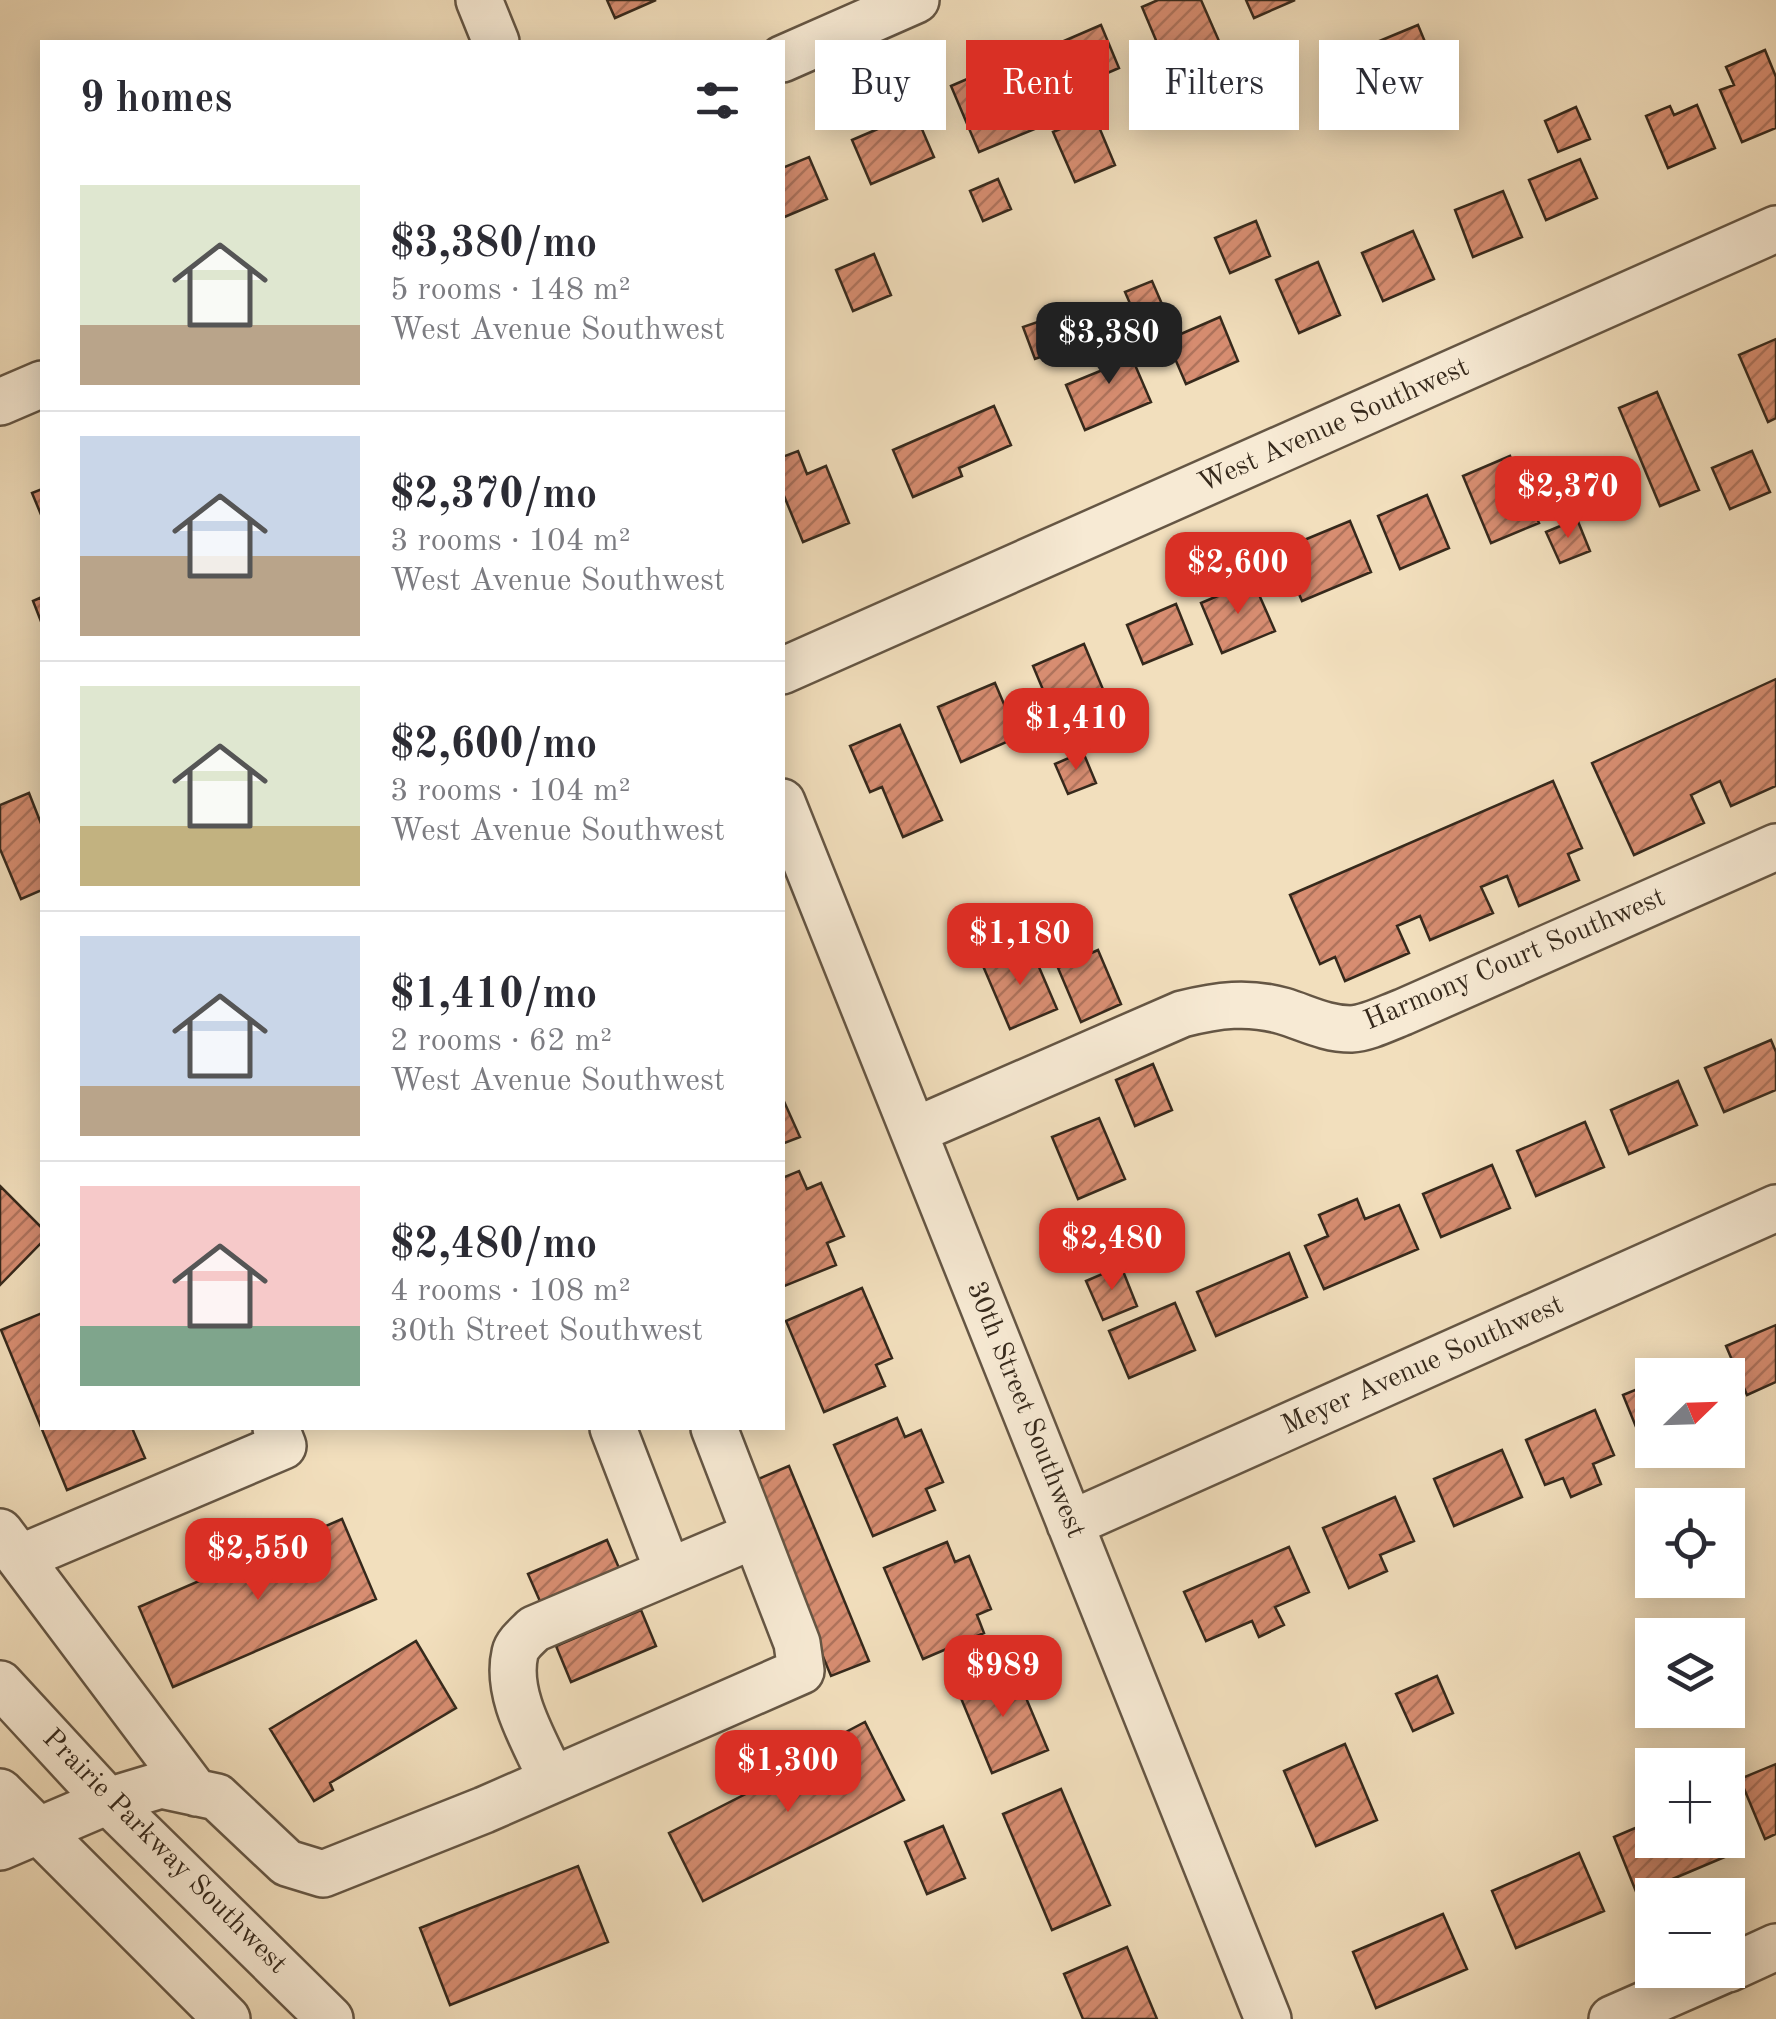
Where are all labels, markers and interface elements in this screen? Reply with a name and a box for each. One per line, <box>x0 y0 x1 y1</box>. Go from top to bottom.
chip: Buy <box>815 40 946 130</box>
chip: Rent <box>966 40 1109 130</box>
chip: Filters <box>1129 40 1299 130</box>
chip: New <box>1319 40 1459 130</box>
icon: filters <box>690 73 745 128</box>
text: 9 homes <box>80 79 232 121</box>
text: $3,380/mo <box>390 224 597 266</box>
icon: home <box>160 225 280 345</box>
text: 5 rooms · 148 m² <box>390 275 631 307</box>
pin: $3,380 <box>1028 302 1190 387</box>
text: West Avenue Southwest <box>390 315 725 347</box>
text: $3,380 <box>1058 318 1160 350</box>
street label: West Avenue Southwest <box>1194 354 1474 498</box>
pin: $2,370 <box>1487 456 1649 541</box>
text: $2,370 <box>1517 472 1619 504</box>
text: $2,370/mo <box>390 475 597 517</box>
icon: home <box>160 476 280 596</box>
text: 3 rooms · 104 m² <box>390 526 631 558</box>
pin: $2,600 <box>1157 532 1319 617</box>
text: $2,600 <box>1187 548 1289 580</box>
text: West Avenue Southwest <box>390 566 725 598</box>
pin: $1,410 <box>995 688 1157 773</box>
text: $1,410 <box>1025 704 1127 736</box>
text: $2,600/mo <box>390 725 597 767</box>
icon: home <box>160 726 280 846</box>
text: 3 rooms · 104 m² <box>390 776 631 808</box>
text: West Avenue Southwest <box>390 816 725 848</box>
street label: Harmony Court Southwest <box>1360 884 1670 1036</box>
pin: $1,180 <box>939 903 1101 988</box>
text: $1,180 <box>969 919 1071 951</box>
text: $1,410/mo <box>390 975 597 1017</box>
icon: home <box>160 976 280 1096</box>
text: 2 rooms · 62 m² <box>390 1026 612 1058</box>
text: West Avenue Southwest <box>390 1066 725 1098</box>
pin: $2,480 <box>1031 1208 1193 1293</box>
text: $2,480 <box>1061 1224 1163 1256</box>
text: $2,480/mo <box>390 1225 597 1267</box>
icon: home <box>160 1226 280 1346</box>
text: 4 rooms · 108 m² <box>390 1276 631 1308</box>
street label: 30th Street Southwest <box>961 1278 1089 1542</box>
street label: Meyer Avenue Southwest <box>1278 1291 1568 1441</box>
text: 30th Street Southwest <box>390 1316 703 1348</box>
north arrow <box>1635 1358 1745 1468</box>
map controls <box>1635 1358 1745 1988</box>
button: locate <box>1635 1488 1745 1598</box>
pin: $2,550 <box>177 1518 339 1603</box>
text: $2,550 <box>207 1534 309 1566</box>
button: layers <box>1635 1618 1745 1728</box>
pin: $989 <box>944 1635 1062 1720</box>
text: $989 <box>966 1651 1040 1683</box>
street label: Prairie Parkway Southwest <box>36 1724 292 1980</box>
pin: $1,300 <box>707 1730 869 1815</box>
text: $1,300 <box>737 1746 839 1778</box>
button: + <box>1635 1748 1745 1858</box>
button: − <box>1635 1878 1745 1988</box>

